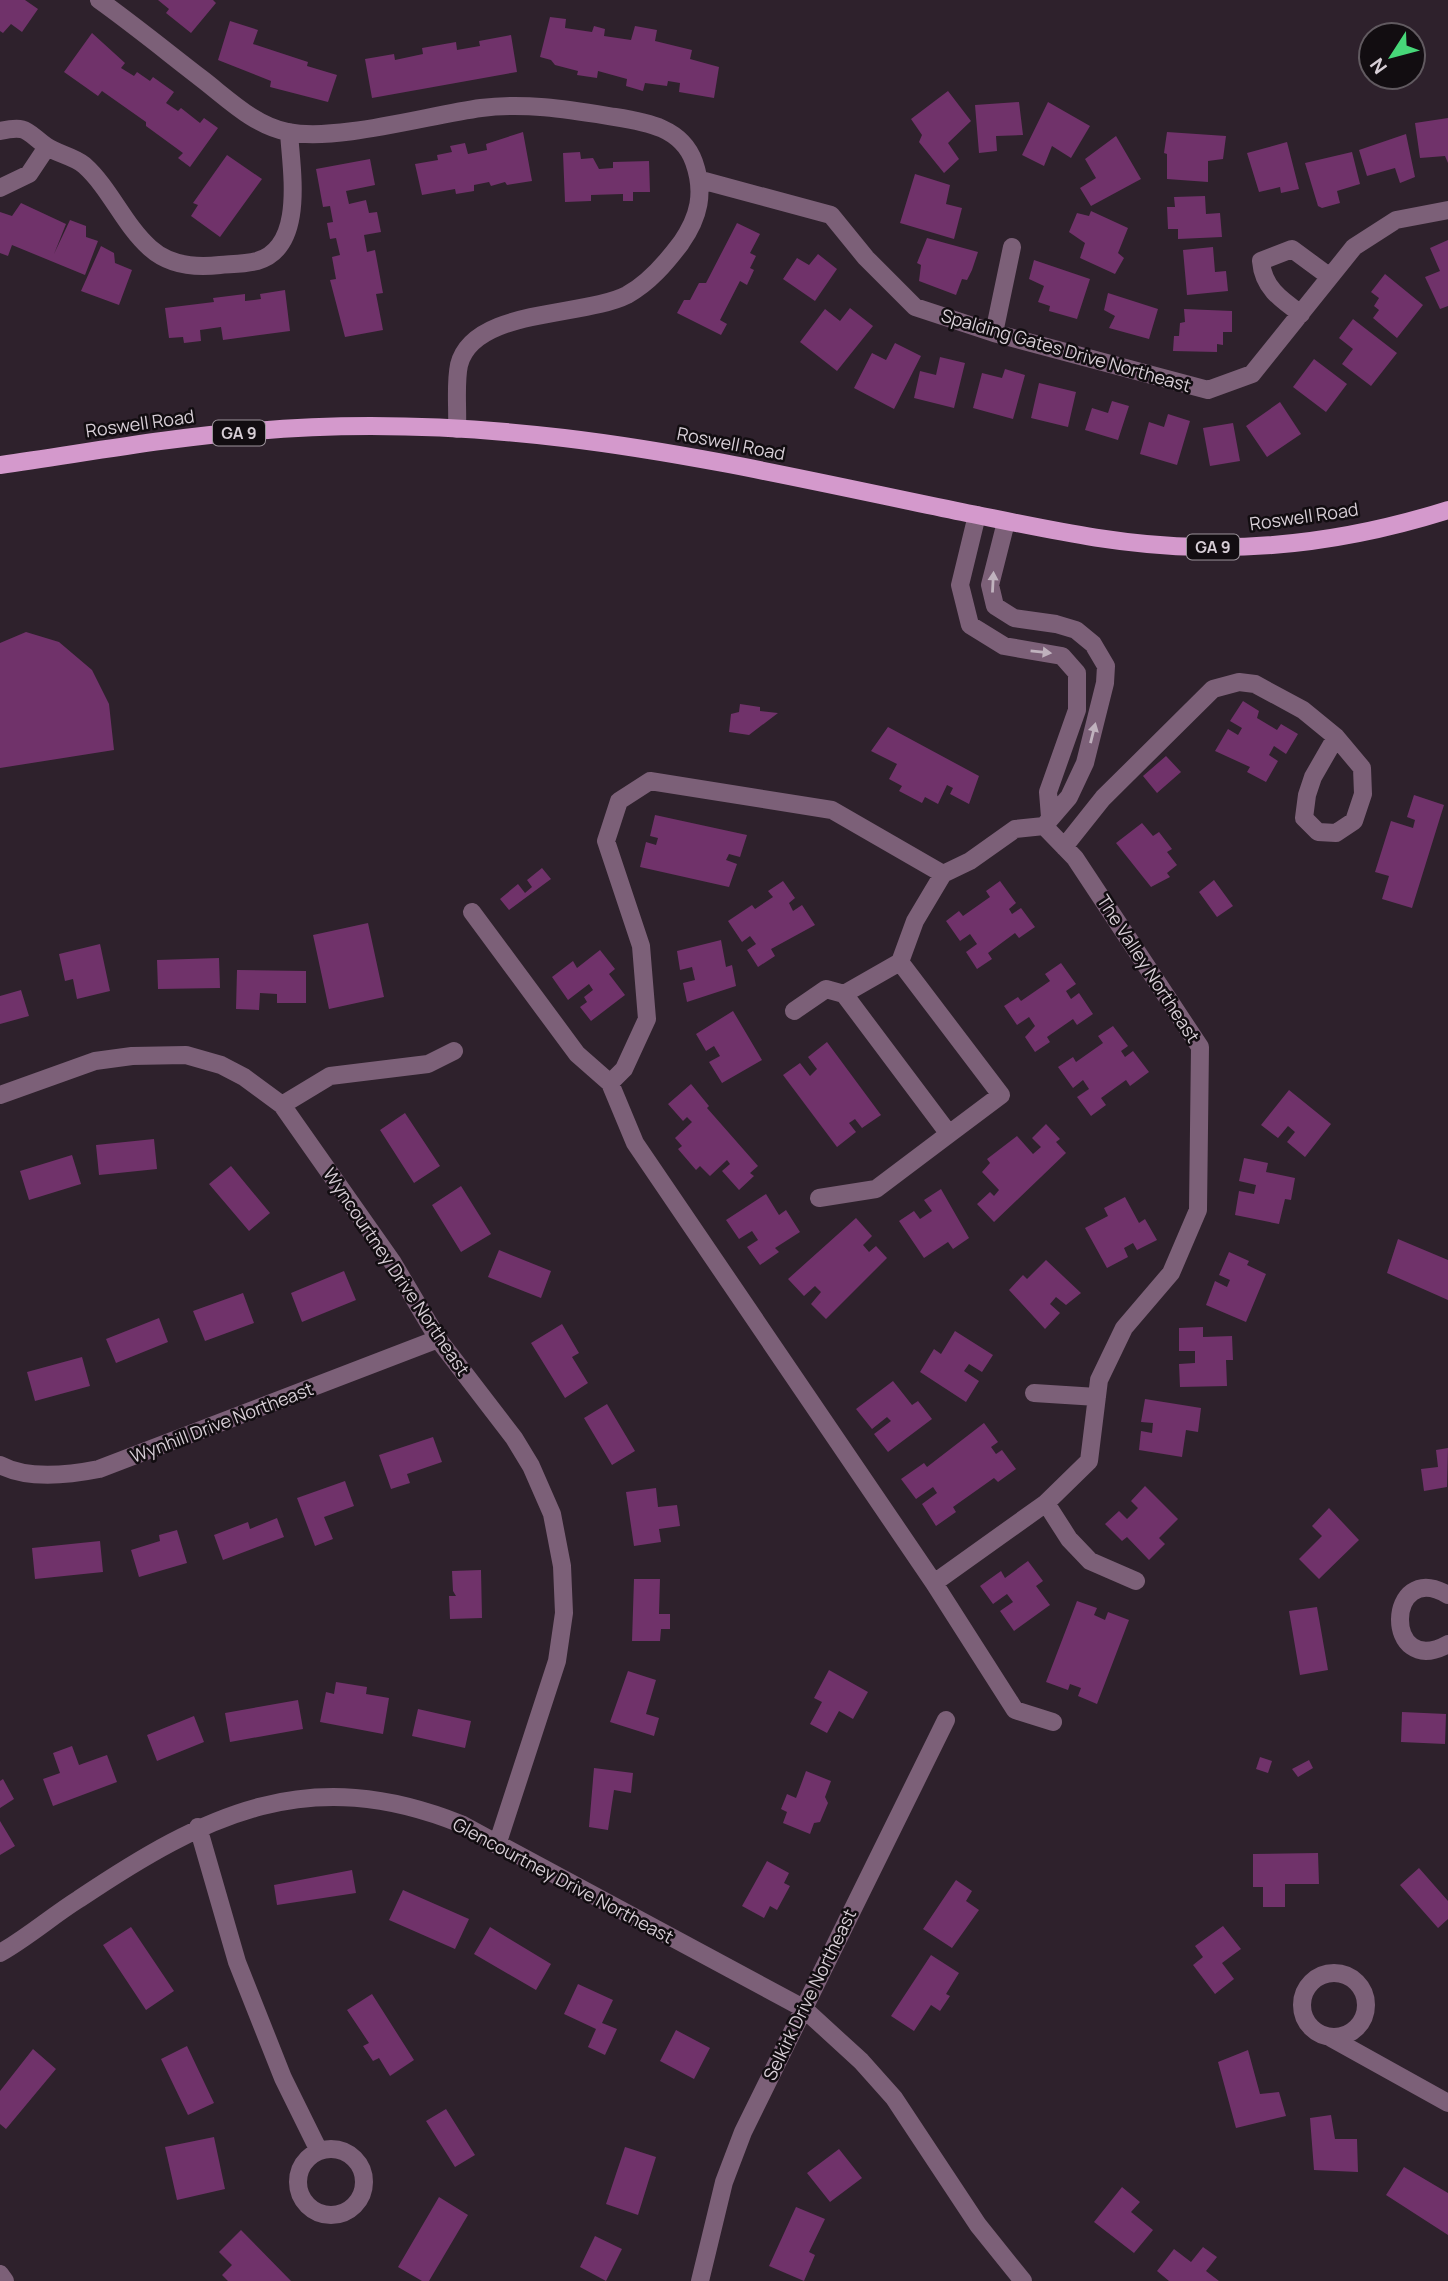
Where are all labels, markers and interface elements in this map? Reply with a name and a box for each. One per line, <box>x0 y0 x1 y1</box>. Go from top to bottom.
north arrow <box>1357 21 1427 91</box>
text: N <box>1364 53 1393 79</box>
street label: Spalding Gates Drive Northeast <box>939 303 1194 397</box>
street label: Roswell Road <box>84 403 196 443</box>
road number: GA 9 <box>213 420 265 446</box>
street label: Roswell Road <box>675 421 787 465</box>
street label: Roswell Road <box>1248 496 1360 536</box>
road number: GA 9 <box>1187 534 1239 560</box>
one-way arrow <box>987 570 998 592</box>
one-way arrow <box>1030 647 1052 658</box>
one-way arrow <box>1088 722 1099 744</box>
street label: The Valley Northeast <box>1092 890 1206 1047</box>
street label: Wyncourtney Drive Northeast <box>318 1163 476 1380</box>
street label: Wynhill Drive Northeast <box>127 1376 316 1468</box>
street label: Glencourtney Drive Northeast <box>449 1812 678 1949</box>
street label: Selkirk Drive Northeast <box>757 1905 861 2084</box>

